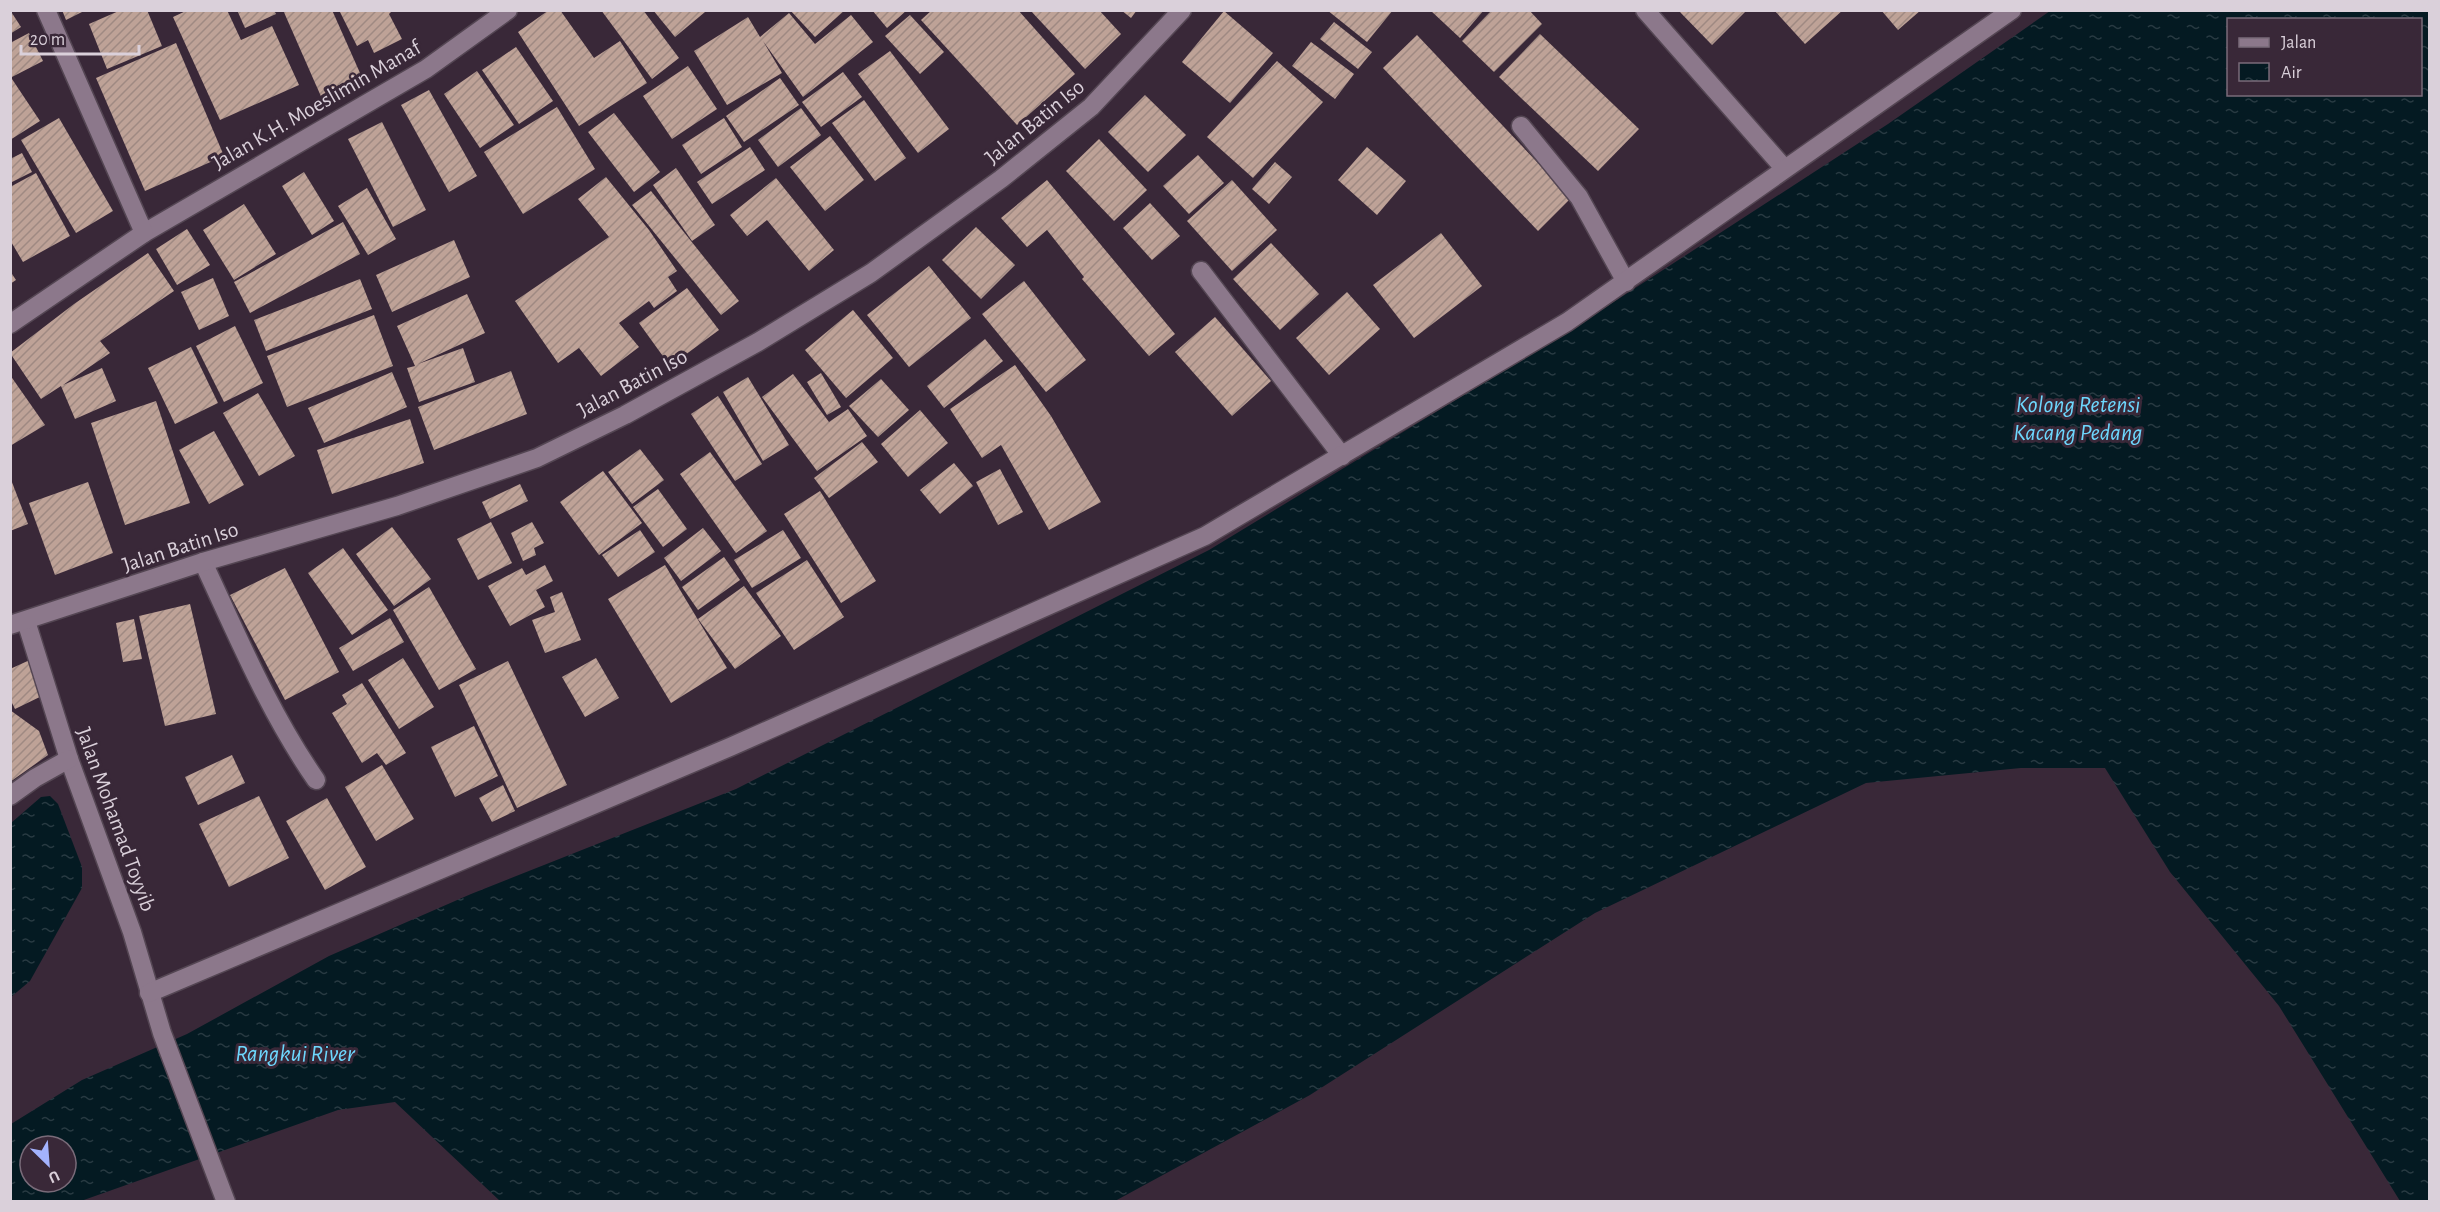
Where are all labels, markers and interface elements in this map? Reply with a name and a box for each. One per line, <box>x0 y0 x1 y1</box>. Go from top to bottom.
scale bar <box>21 18 140 56</box>
legend <box>2227 18 2422 96</box>
text: 20 m <box>30 31 65 49</box>
text: Jalan <box>2281 34 2316 52</box>
street label: Jalan K.H. Moeslimin Manaf <box>208 35 426 174</box>
text: Air <box>2281 64 2302 82</box>
street label: Jalan Batin Iso <box>981 75 1088 168</box>
street label: Jalan Batin Iso <box>574 345 691 421</box>
water label: Kolong Retensi Kacang Pedang <box>2013 393 2143 445</box>
street label: Jalan Batin Iso <box>120 518 241 576</box>
street label: Jalan Mohamad Toyyib <box>73 724 160 914</box>
water label: Rangkui River <box>235 1042 356 1066</box>
north arrow <box>18 1134 78 1194</box>
text: U <box>46 1167 62 1186</box>

